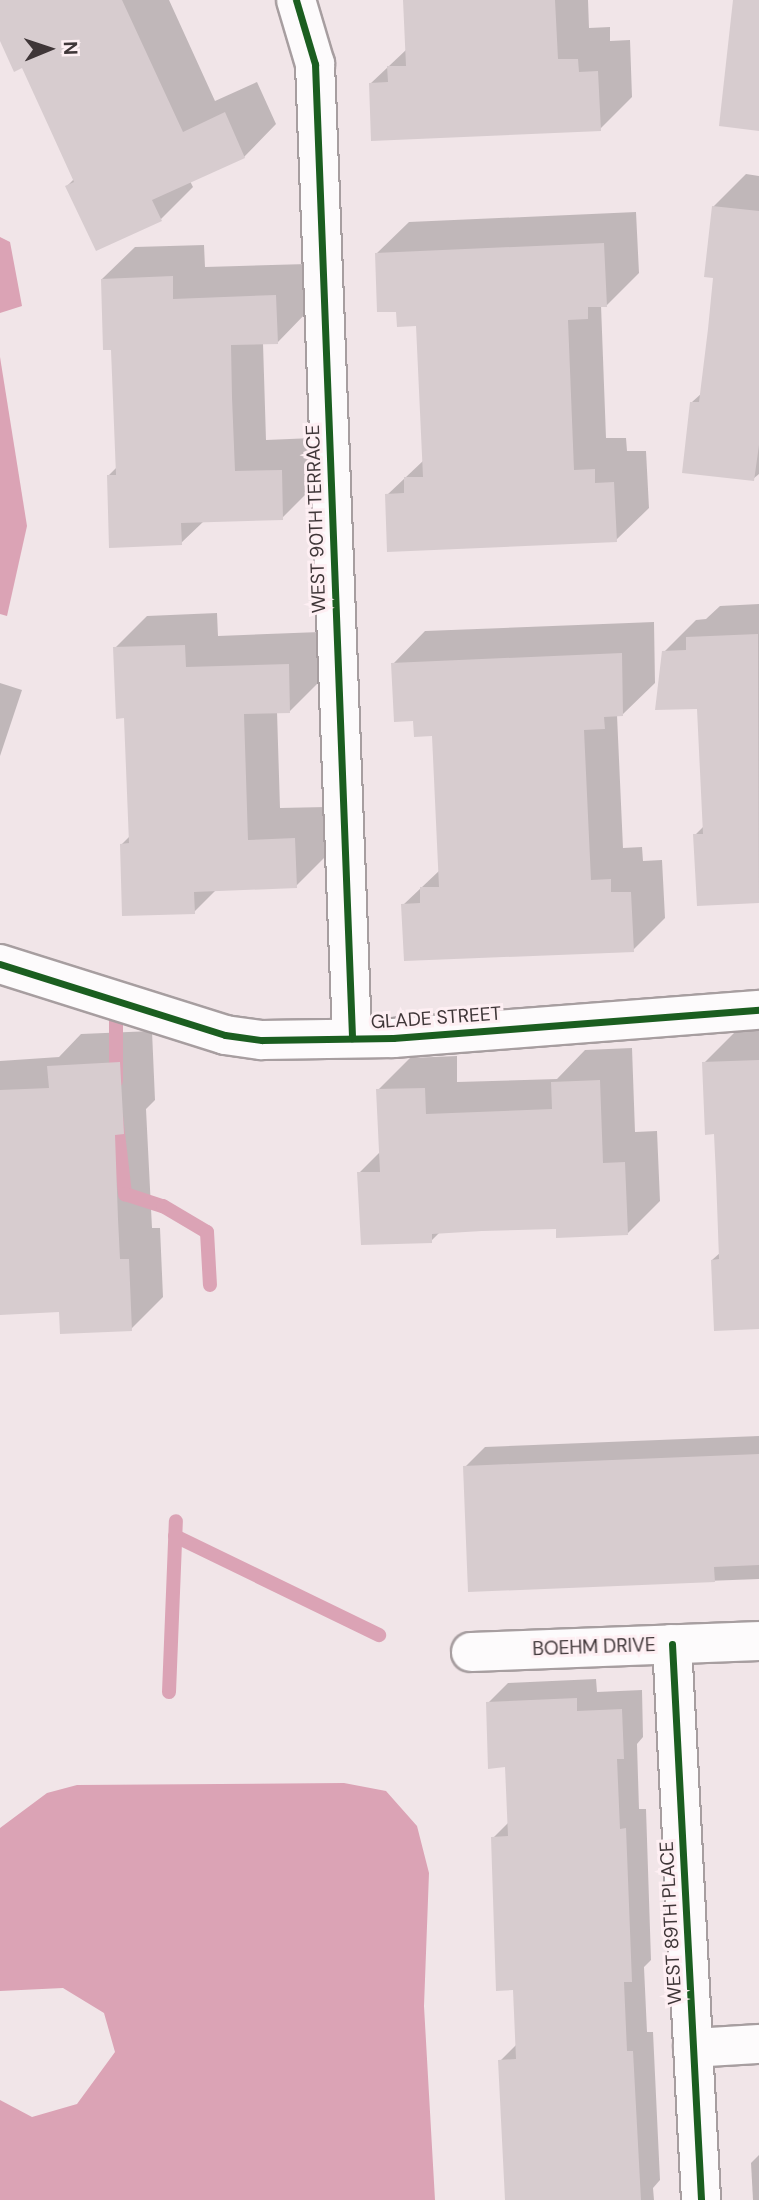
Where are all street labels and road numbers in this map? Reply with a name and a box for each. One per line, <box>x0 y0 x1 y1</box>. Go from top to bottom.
street label: WEST 90TH TERRACE <box>301 424 331 614</box>
street label: GLADE STREET <box>370 1002 502 1034</box>
street label: BOEHM DRIVE <box>532 1633 656 1661</box>
street label: WEST 89TH PLACE <box>655 1841 687 2005</box>

